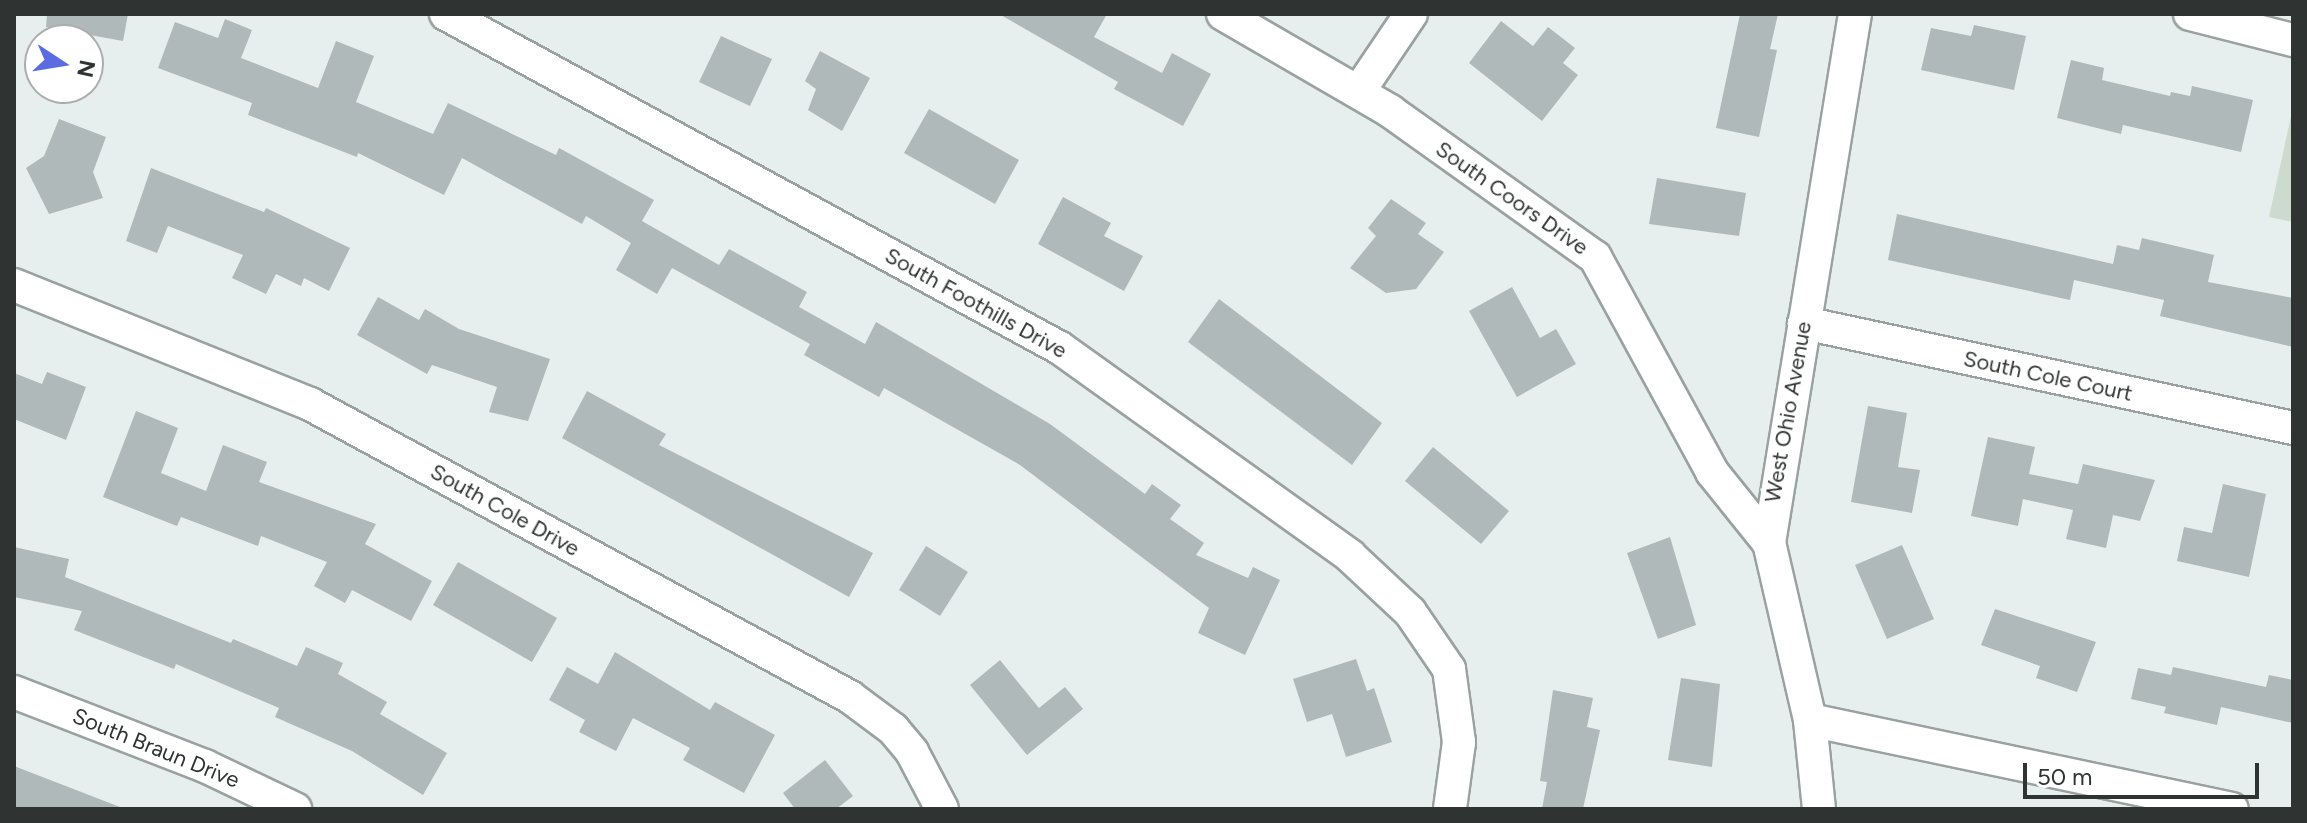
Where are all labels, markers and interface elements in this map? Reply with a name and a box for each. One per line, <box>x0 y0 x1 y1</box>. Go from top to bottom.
north arrow <box>24 24 104 104</box>
text: N <box>71 58 101 80</box>
street label: South Coors Drive <box>1431 136 1593 260</box>
street label: South Foothills Drive <box>880 242 1072 364</box>
street label: West Ohio Avenue <box>1759 319 1817 505</box>
street label: South Cole Court <box>1961 345 2135 407</box>
street label: South Cole Drive <box>426 458 584 562</box>
street label: South Braun Drive <box>69 703 243 793</box>
scale bar <box>2027 747 2263 797</box>
text: 50 m <box>2037 762 2093 791</box>

